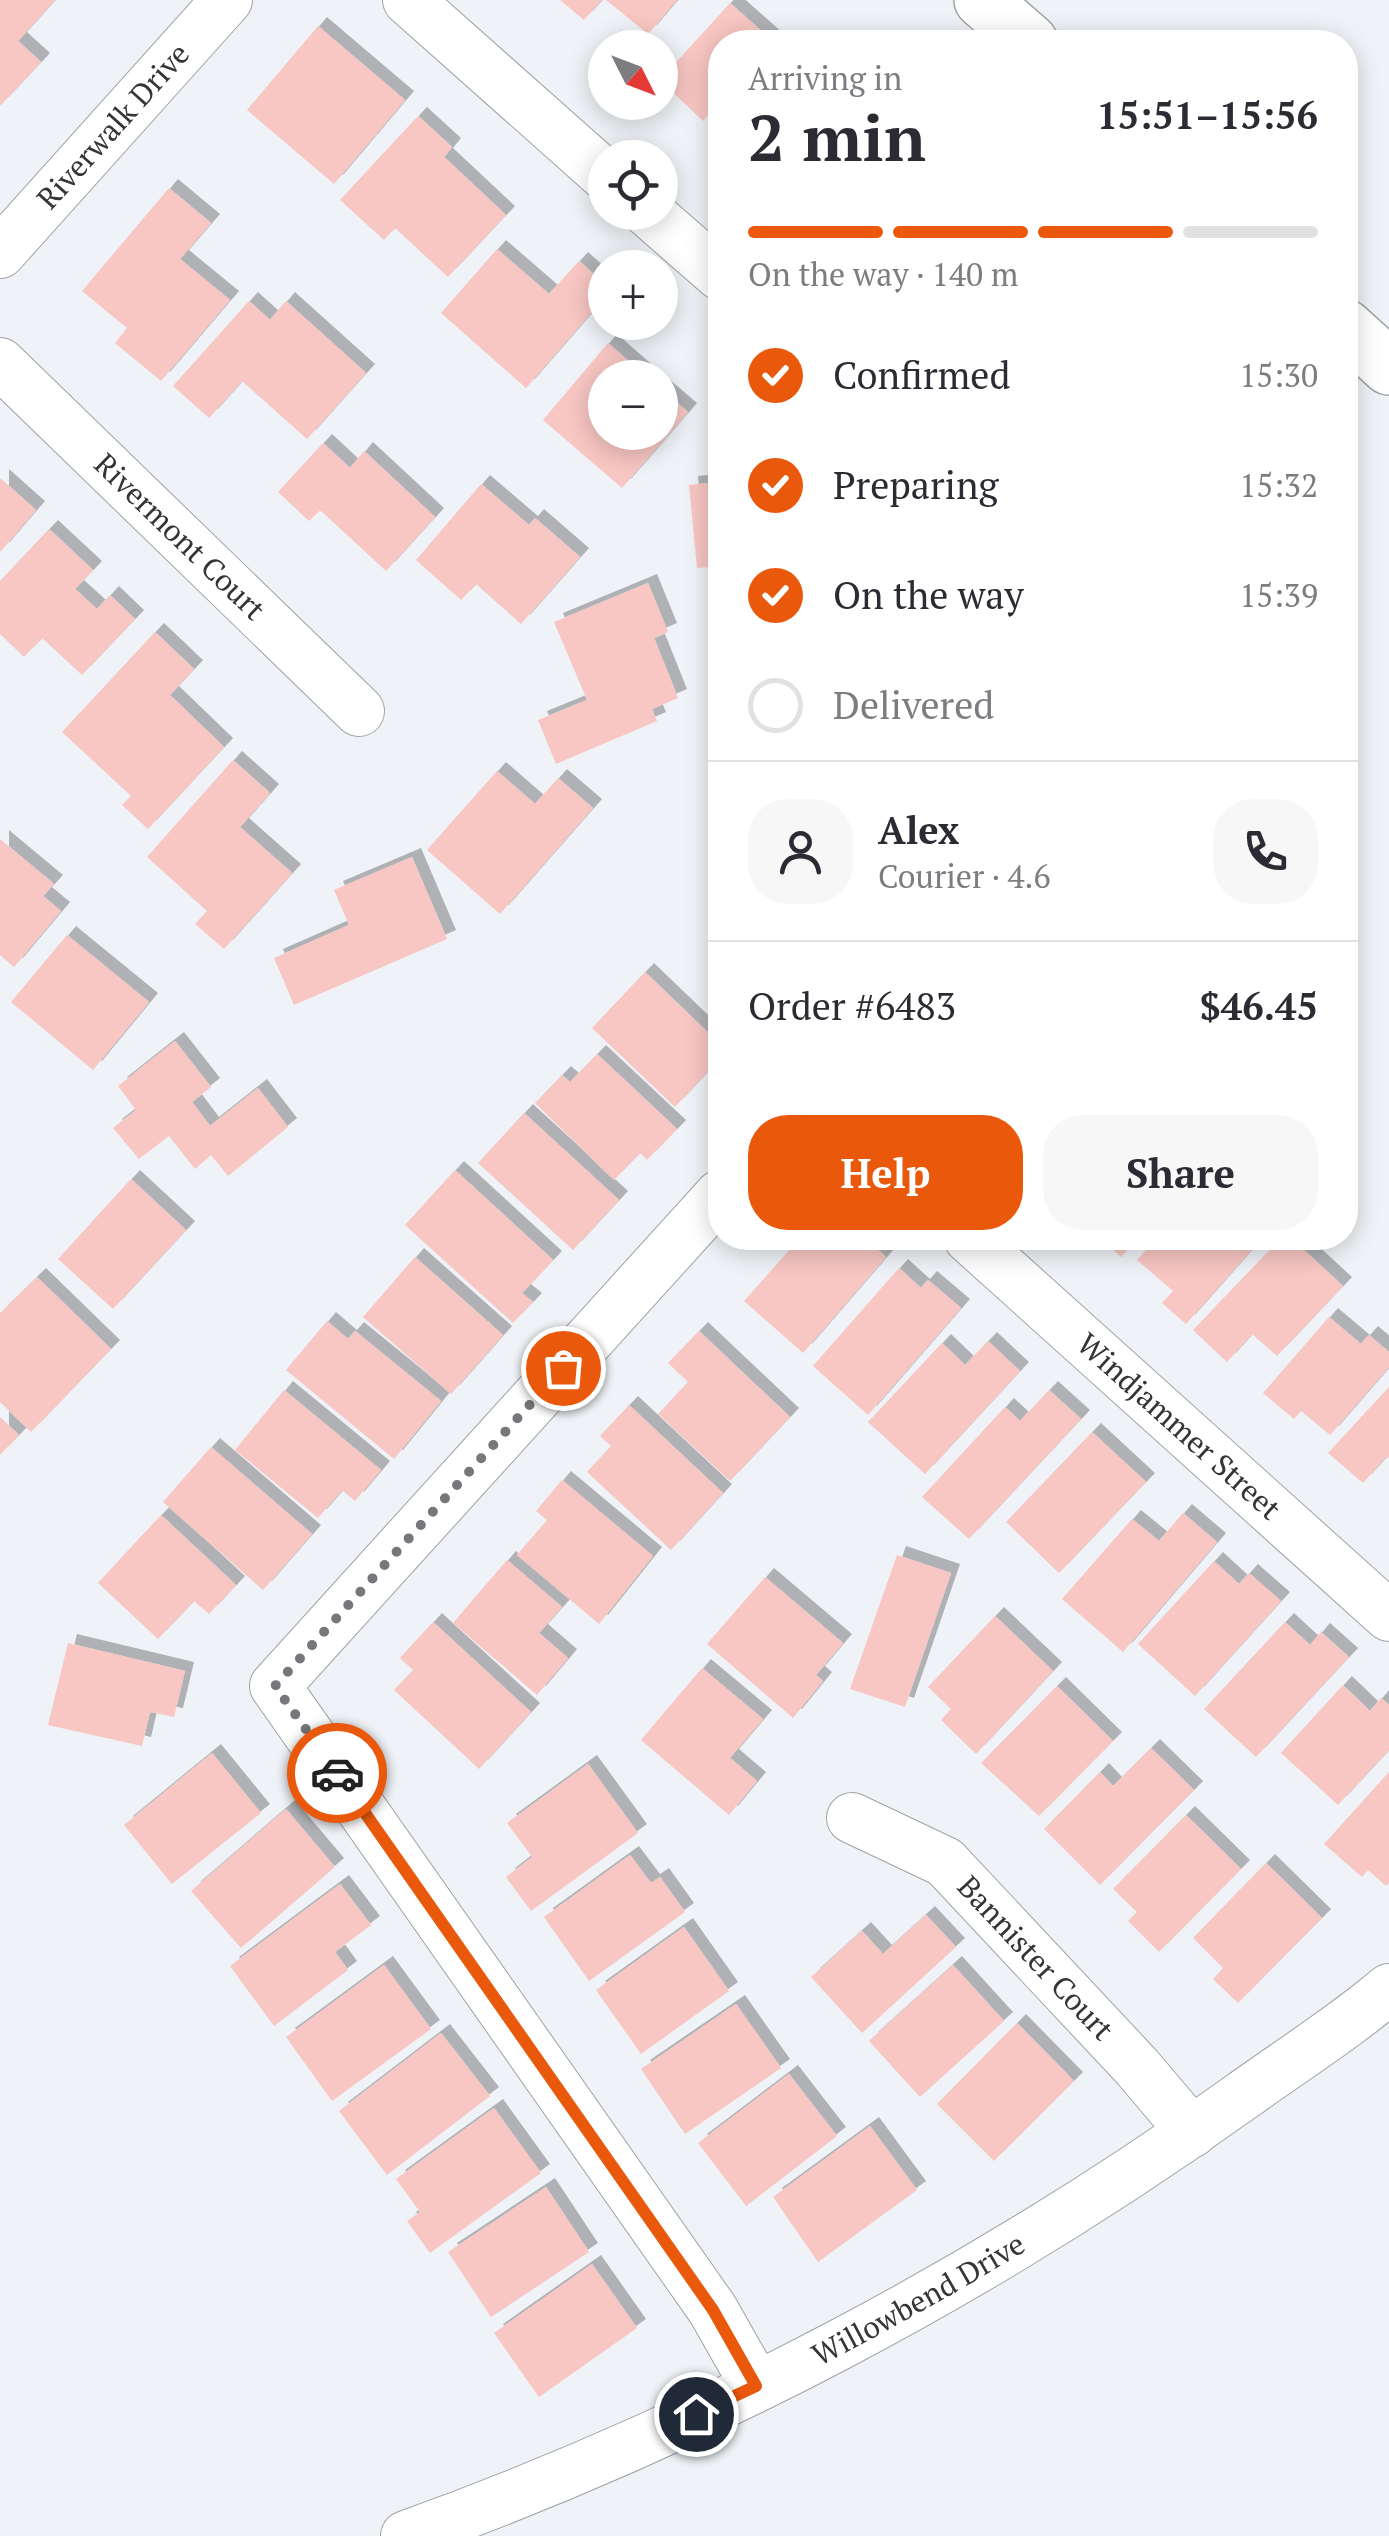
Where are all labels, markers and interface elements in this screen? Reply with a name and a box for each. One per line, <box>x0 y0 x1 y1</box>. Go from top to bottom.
north arrow <box>588 30 678 120</box>
map controls <box>588 30 678 450</box>
street label: Riverwalk Drive <box>28 34 198 217</box>
text: Arriving in <box>748 57 902 99</box>
text: 15:51–15:56 <box>1096 90 1318 140</box>
text: 2 min <box>748 93 926 180</box>
button: locate <box>588 140 678 230</box>
button: + <box>588 250 678 340</box>
text: On the way · 140 m <box>748 253 1018 295</box>
icon: check <box>748 348 803 403</box>
text: Confirmed <box>833 350 1011 400</box>
text: 15:30 <box>1239 354 1318 396</box>
button: − <box>588 360 678 450</box>
street label: Rivermont Court <box>86 444 274 628</box>
icon: check <box>748 458 803 513</box>
text: Preparing <box>833 460 999 510</box>
text: 15:32 <box>1239 464 1318 506</box>
icon: check <box>748 568 803 623</box>
text: On the way <box>833 570 1024 620</box>
text: 15:39 <box>1239 574 1318 616</box>
text: Delivered <box>833 680 994 730</box>
button: person <box>748 799 853 904</box>
button: phone <box>1213 799 1318 904</box>
text: Alex <box>878 805 959 855</box>
text: Courier · 4.6 <box>878 855 1050 897</box>
text: Order #6483 <box>748 981 956 1031</box>
text: $46.45 <box>1199 981 1318 1031</box>
button: Help <box>748 1115 1023 1230</box>
button: Share <box>1043 1115 1318 1230</box>
street label: Windjammer Street <box>1069 1324 1290 1528</box>
pin <box>521 1326 606 1411</box>
icon: bag <box>536 1341 591 1396</box>
courier <box>287 1723 387 1823</box>
icon: car <box>310 1746 365 1801</box>
street label: Bannister Court <box>949 1867 1123 2049</box>
street label: Willowbend Drive <box>805 2223 1032 2375</box>
pin <box>654 2372 739 2457</box>
icon: home <box>669 2387 724 2442</box>

